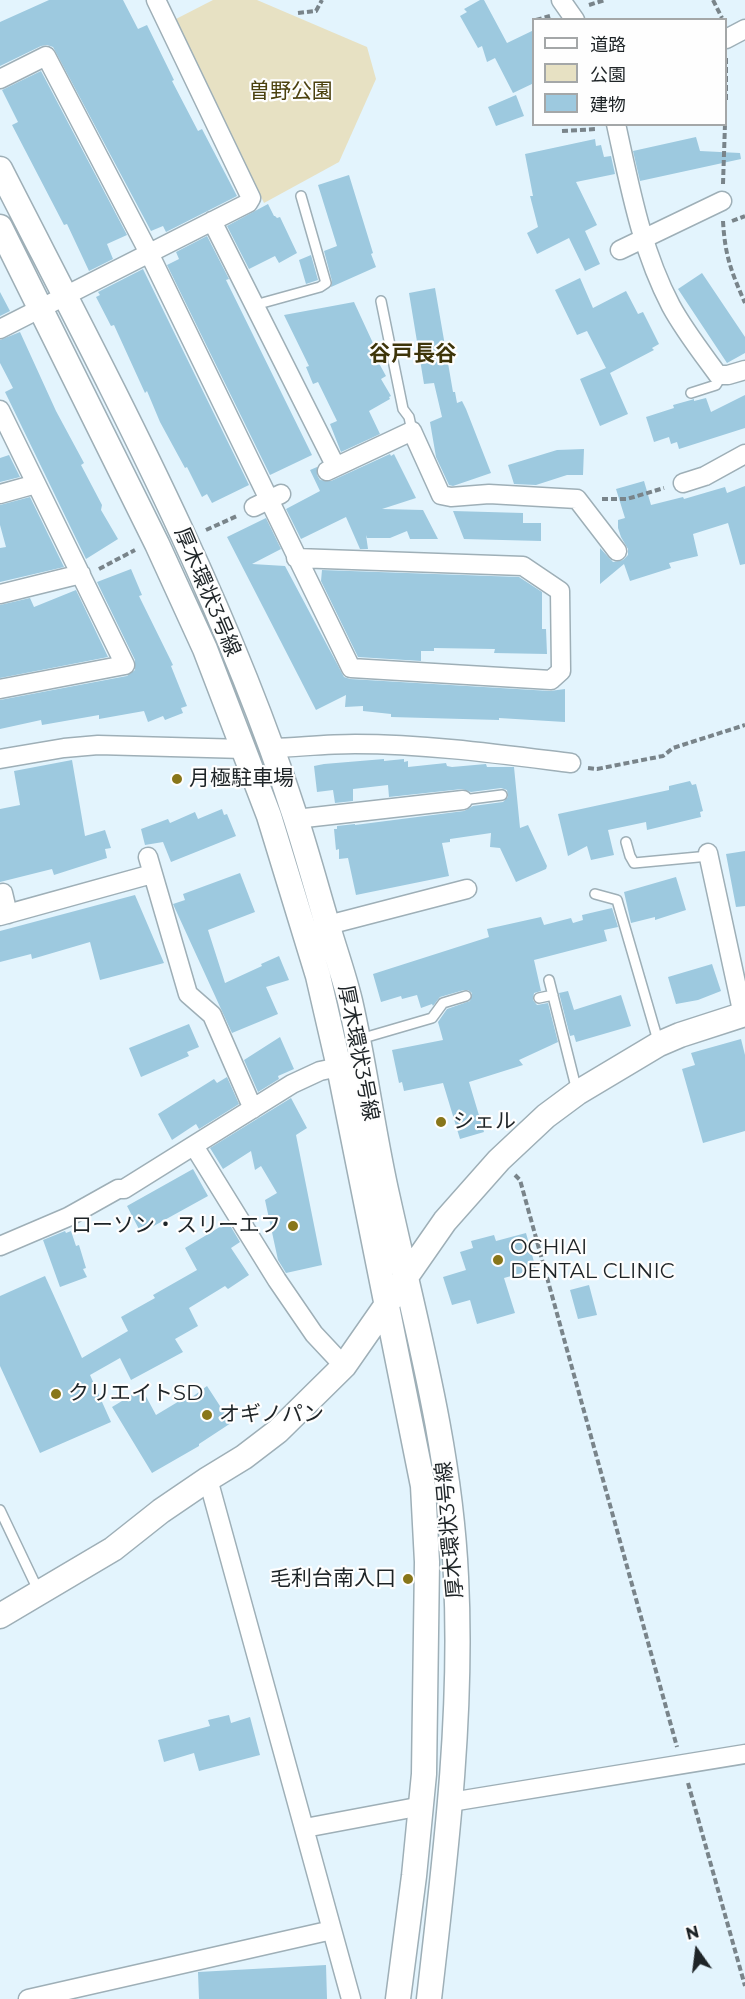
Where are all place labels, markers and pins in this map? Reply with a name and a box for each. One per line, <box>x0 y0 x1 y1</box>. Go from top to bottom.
place label: 月極駐車場 <box>189 766 294 792</box>
marker: 月極駐車場 <box>170 772 184 786</box>
place label: シェル <box>453 1109 516 1135</box>
marker: シェル <box>434 1115 448 1129</box>
place label: ローソン・スリーエフ <box>71 1213 281 1239</box>
marker: ローソン・スリーエフ <box>286 1219 300 1233</box>
place label: OCHIAI DENTAL CLINIC <box>510 1235 675 1285</box>
marker: OCHIAI DENTAL CLINIC <box>491 1253 505 1267</box>
place label: クリエイトSD <box>68 1381 203 1407</box>
marker: クリエイトSD <box>49 1387 63 1401</box>
place label: オギノパン <box>219 1402 324 1428</box>
marker: オギノパン <box>200 1408 214 1422</box>
place label: 毛利台南入口 <box>270 1566 396 1592</box>
marker: 毛利台南入口 <box>401 1572 415 1586</box>

